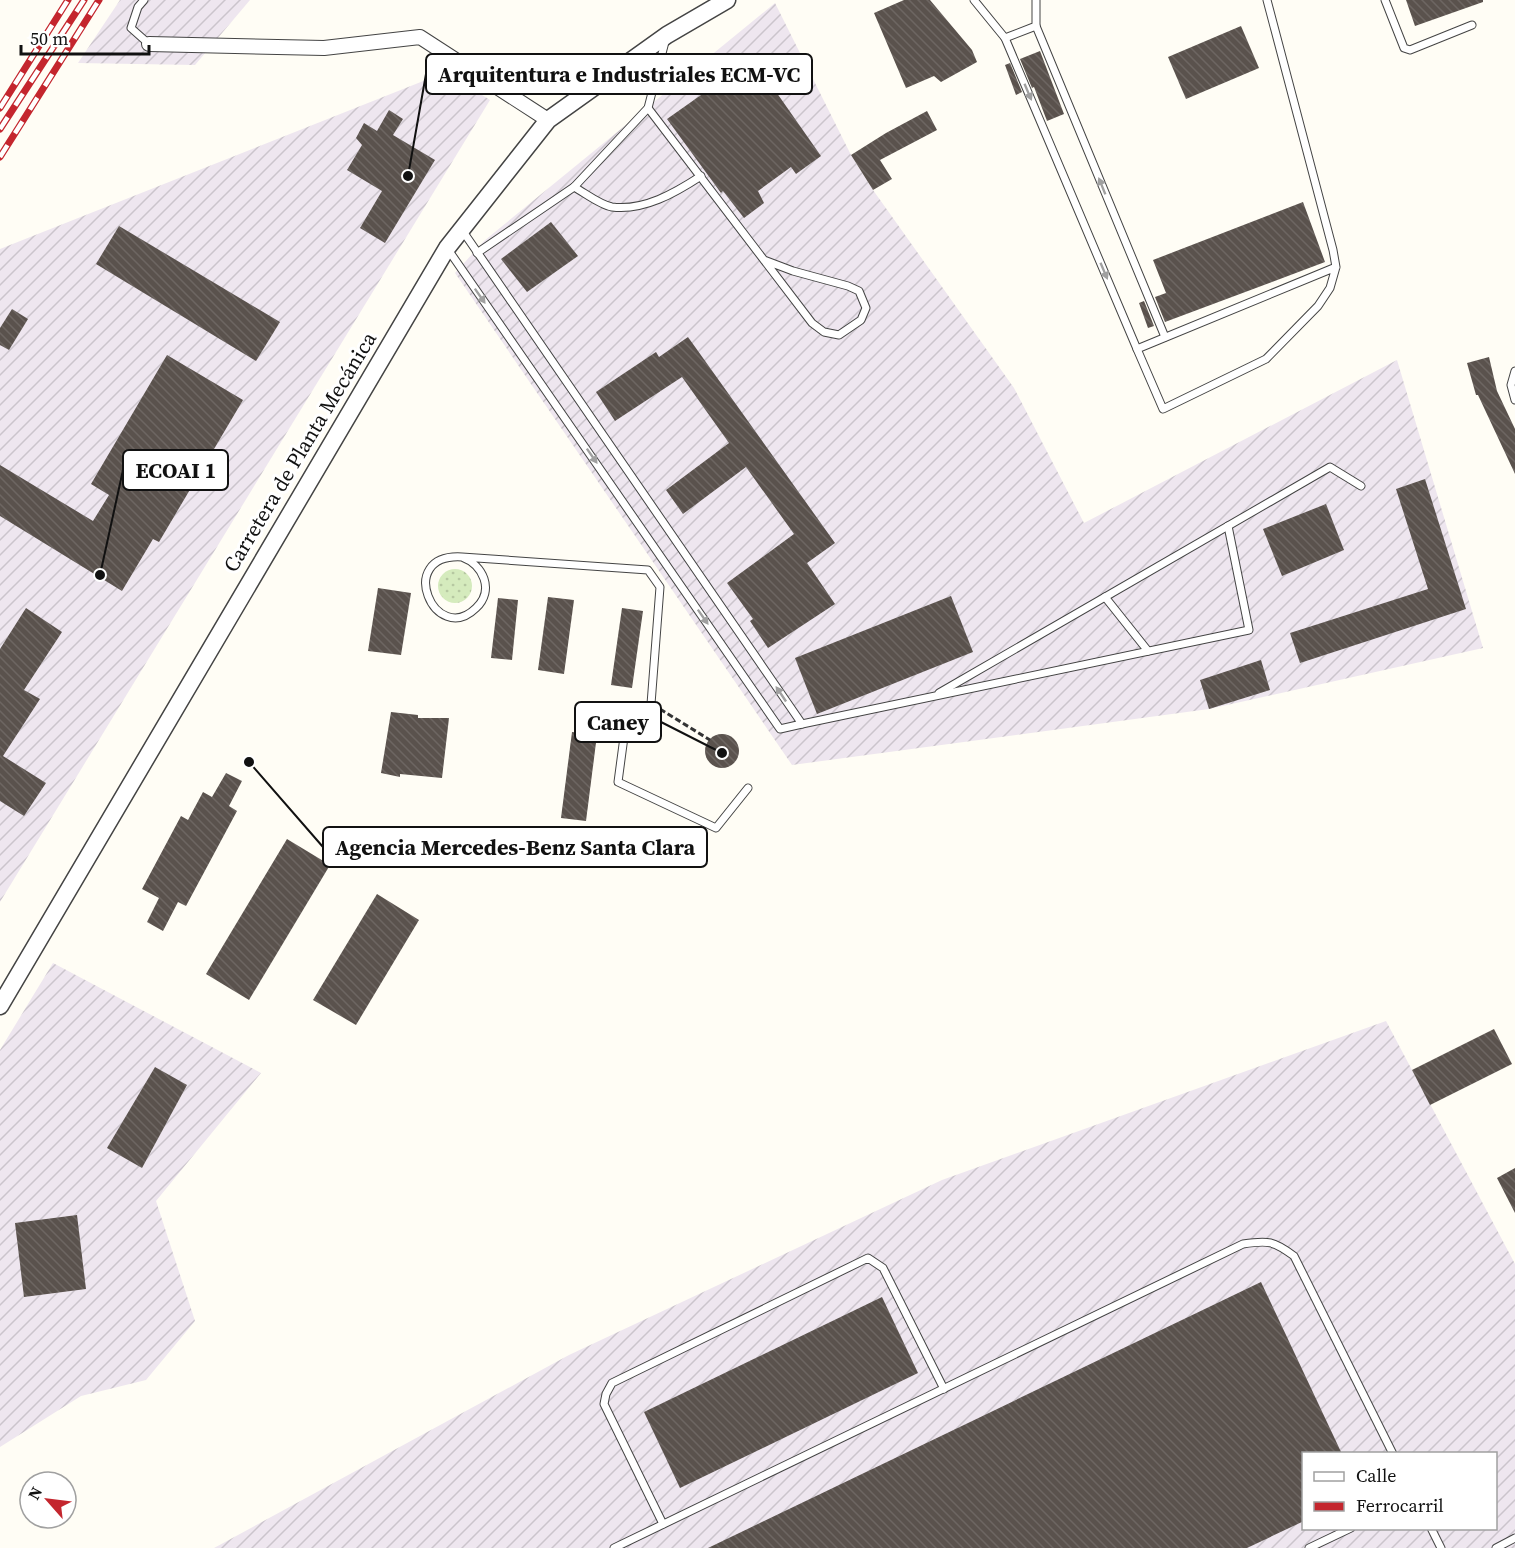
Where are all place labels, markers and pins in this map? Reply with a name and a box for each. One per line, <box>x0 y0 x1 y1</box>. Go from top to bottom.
callout: Arquitentura e Industriales ECM-VC <box>426 54 812 94</box>
callout: ECOAI 1 <box>123 450 228 490</box>
callout: Caney <box>575 702 661 742</box>
callout: Agencia Mercedes-Benz Santa Clara <box>323 827 707 867</box>

